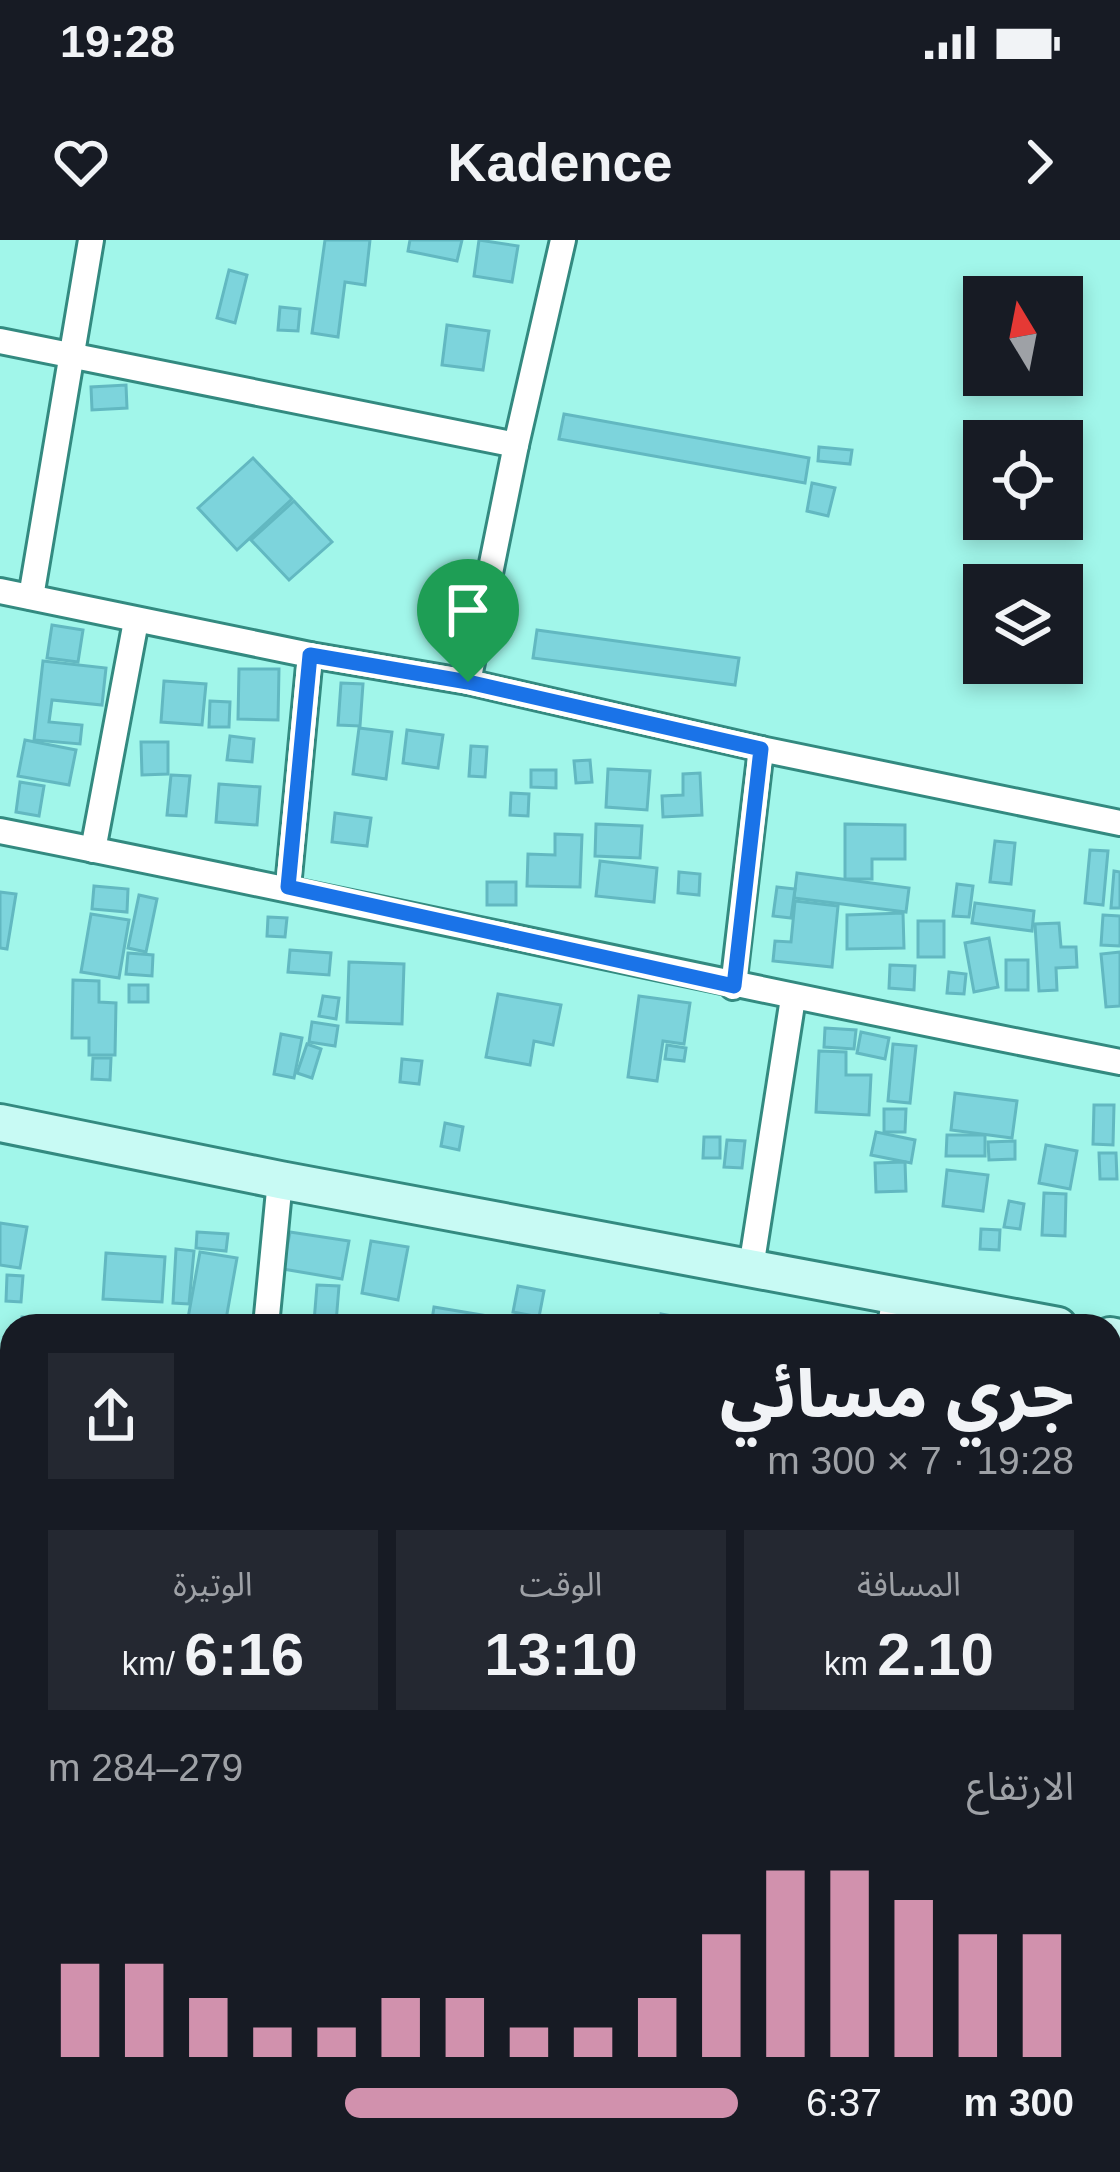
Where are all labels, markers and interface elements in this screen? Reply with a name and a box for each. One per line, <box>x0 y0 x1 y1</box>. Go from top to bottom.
text: 19:28 <box>60 16 175 67</box>
icon: heart <box>48 129 114 195</box>
icon: forward <box>1006 129 1072 195</box>
text: Kadence <box>447 132 673 192</box>
north arrow <box>963 276 1083 396</box>
map controls <box>963 276 1083 684</box>
button: locate <box>963 420 1083 540</box>
pin <box>417 559 519 682</box>
button: layers <box>963 564 1083 684</box>
icon: arrive <box>435 577 501 643</box>
button: share <box>48 1353 174 1479</box>
text: جري مسائي <box>720 1357 1074 1431</box>
text: 19:28 · 7 × 300 m <box>767 1439 1074 1482</box>
text: الوتيرة <box>173 1566 253 1603</box>
text: الوقت <box>520 1566 602 1603</box>
text: المسافة <box>857 1566 961 1603</box>
text: 6:16 <box>184 1621 304 1688</box>
text: 13:10 <box>484 1621 638 1688</box>
text: 2.10 <box>877 1621 994 1688</box>
text: /km <box>122 1645 184 1682</box>
text: km <box>824 1645 877 1682</box>
text: 279–284 m <box>48 1746 243 1789</box>
text: الارتفاع <box>967 1765 1074 1808</box>
text: 6:37 <box>806 2081 882 2124</box>
text: 300 m <box>963 2081 1074 2124</box>

